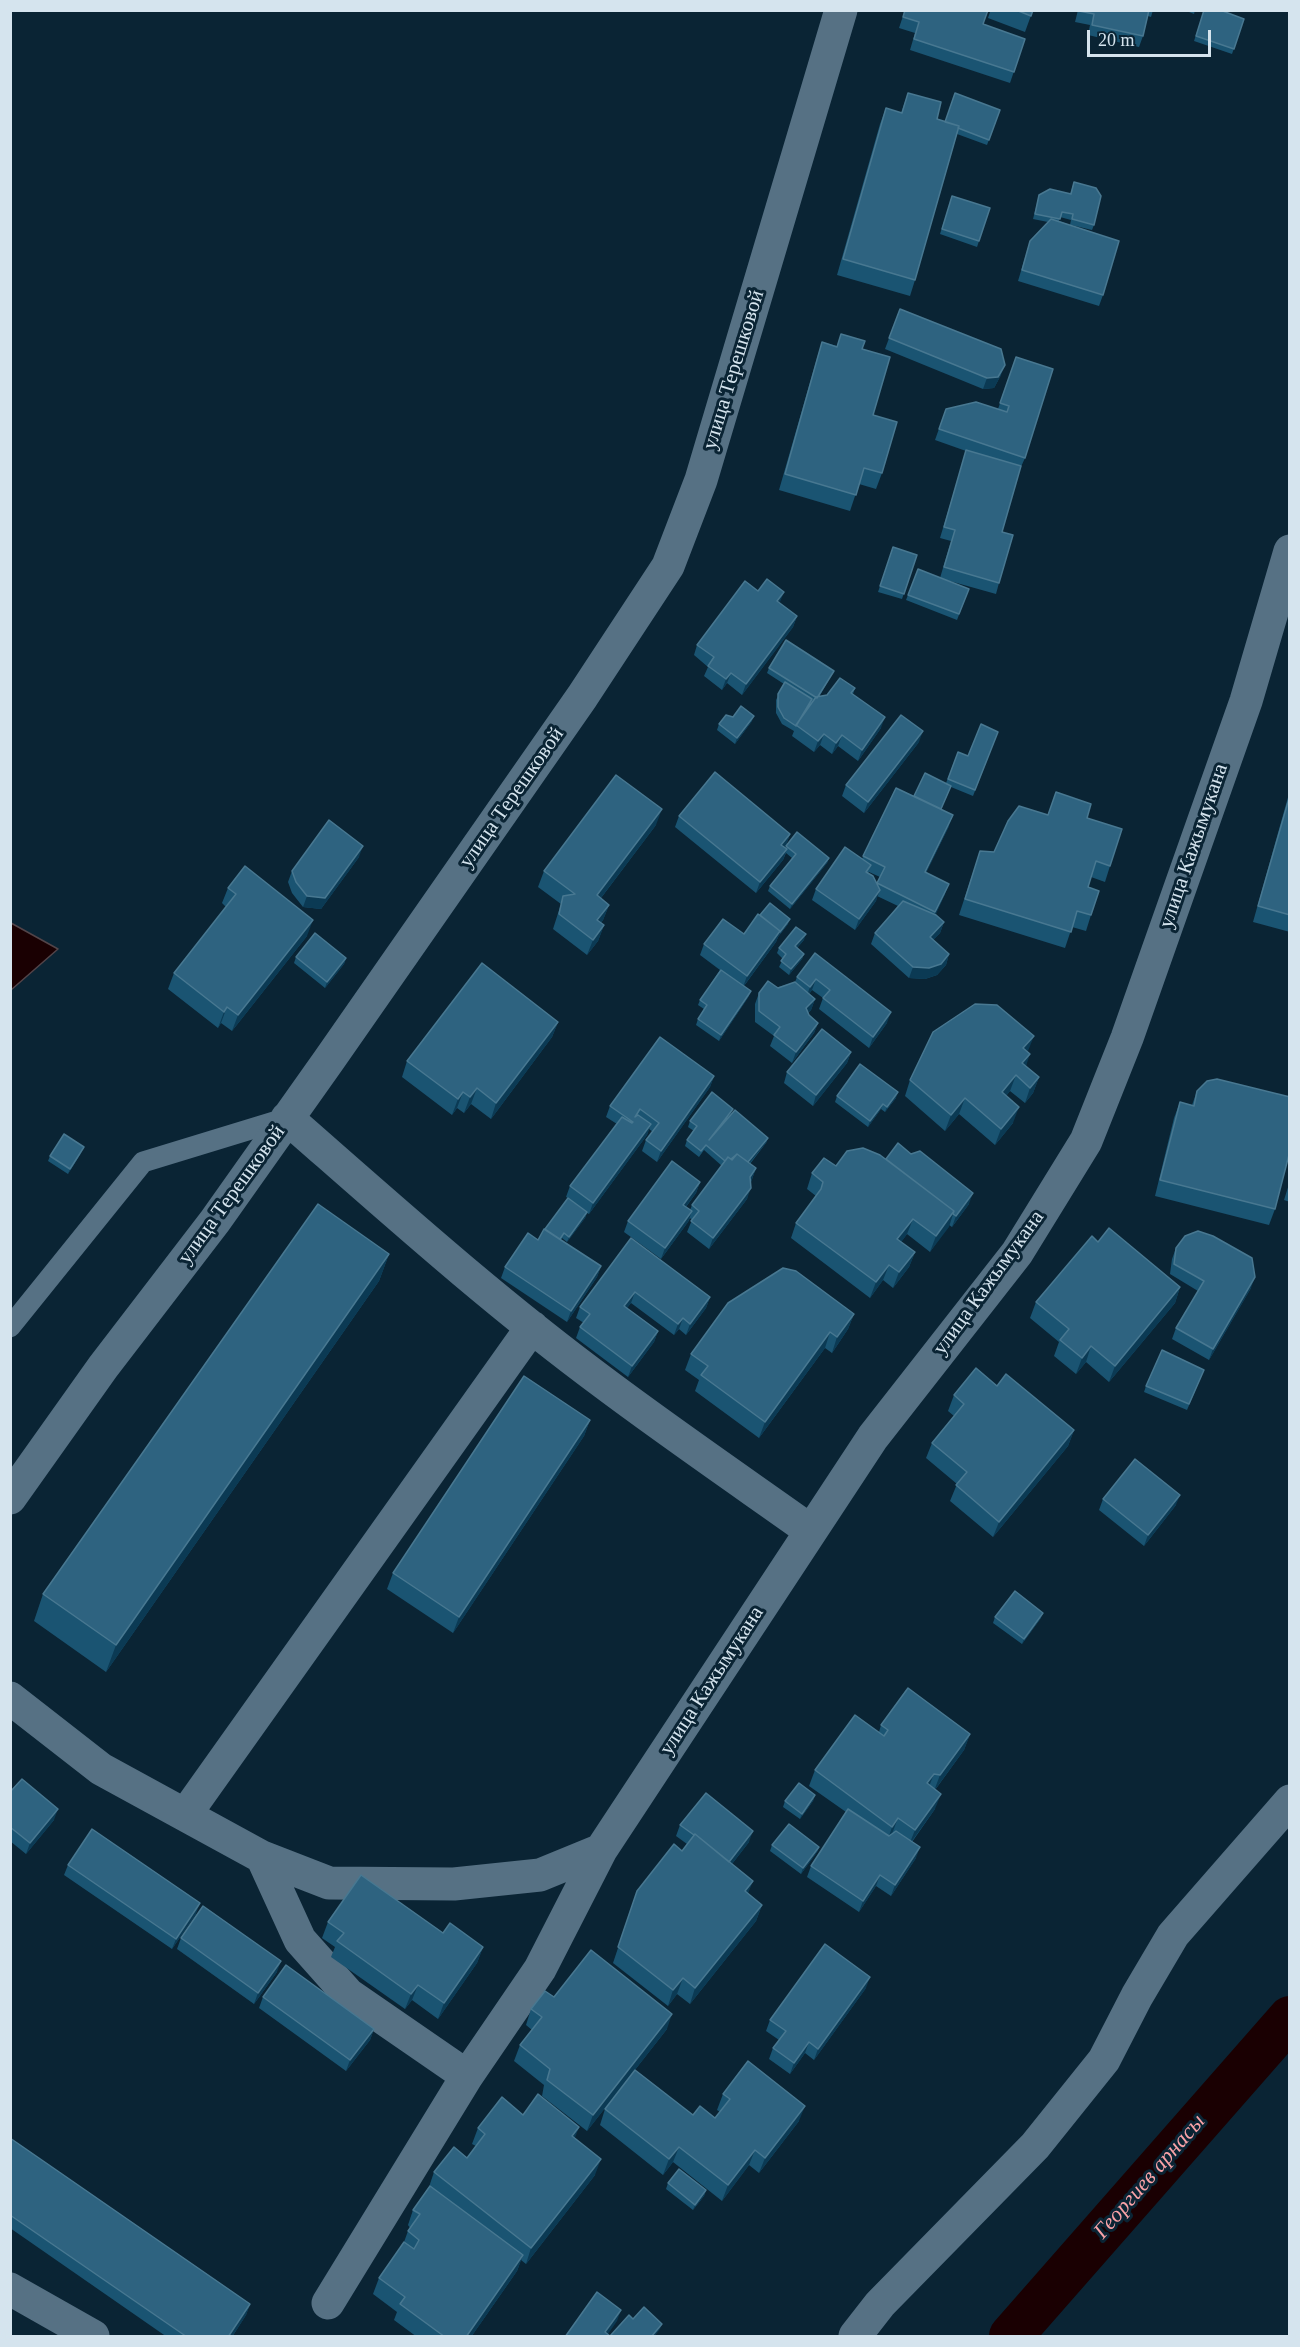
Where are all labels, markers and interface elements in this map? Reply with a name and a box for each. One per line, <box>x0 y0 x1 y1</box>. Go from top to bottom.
scale bar <box>1090 18 1214 56</box>
text: 20 m <box>1098 30 1135 50</box>
street label: улица Терешковой <box>698 287 770 453</box>
street label: улица Терешковой <box>454 723 570 873</box>
street label: улица Кажымукана <box>1154 760 1234 932</box>
street label: улица Терешковой <box>173 1121 291 1269</box>
street label: улица Кажымукана <box>928 1206 1050 1360</box>
street label: улица Кажымукана <box>655 1602 769 1760</box>
water label: Георгиев арнасы <box>1089 2109 1211 2245</box>

